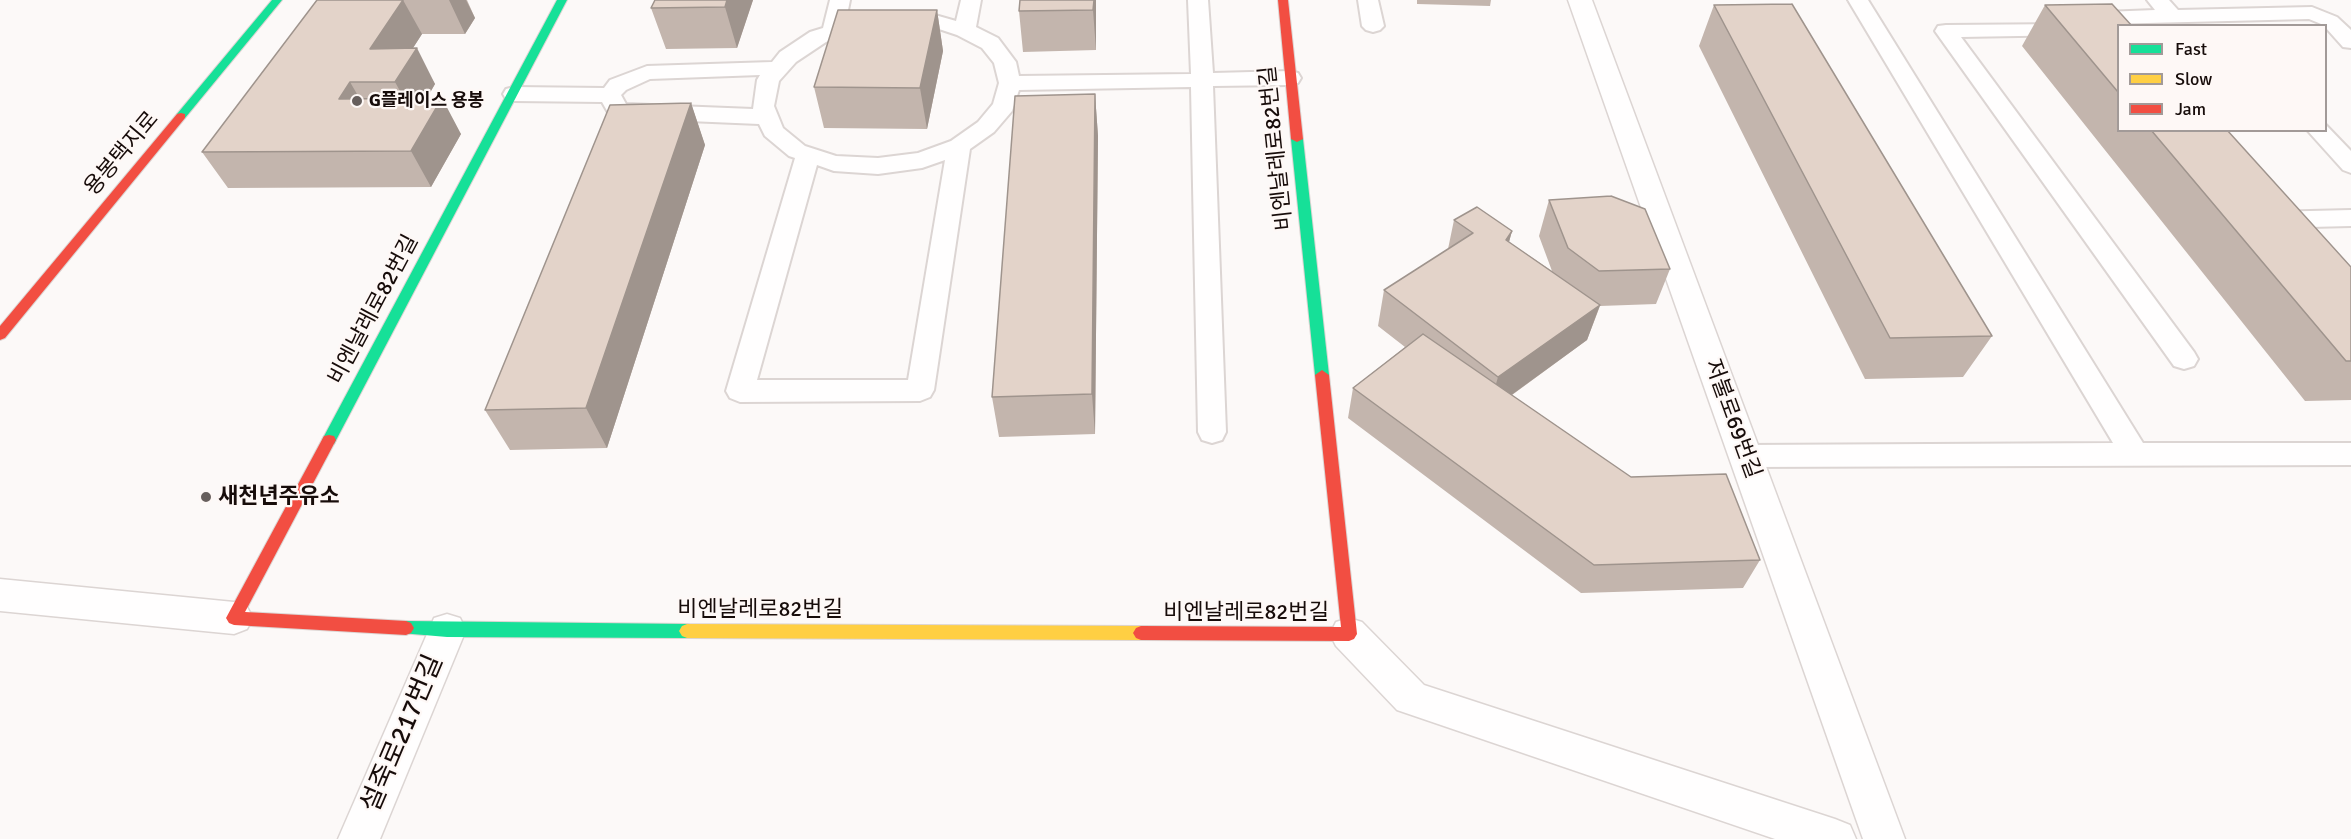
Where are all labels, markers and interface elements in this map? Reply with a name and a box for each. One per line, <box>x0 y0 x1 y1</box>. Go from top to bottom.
legend <box>2117 24 2327 132</box>
text: Fast <box>2175 38 2207 60</box>
street label: 비엔날레로82번길 <box>1255 64 1299 232</box>
text: Slow <box>2175 68 2212 90</box>
place label: G플레이스 용봉 <box>369 90 484 112</box>
marker: G플레이스 용봉 <box>350 94 364 108</box>
text: Jam <box>2175 98 2206 120</box>
street label: 용봉택지로 <box>79 107 165 201</box>
street label: 비엔날레로82번길 <box>324 231 424 389</box>
street label: 저불로69번길 <box>1698 356 1766 482</box>
place label: 새천년주유소 <box>218 484 339 510</box>
marker: 새천년주유소 <box>199 490 213 504</box>
street label: 비엔날레로82번길 <box>677 597 843 623</box>
street label: 비엔날레로82번길 <box>1163 600 1329 626</box>
street label: 설죽로217번길 <box>355 650 451 818</box>

